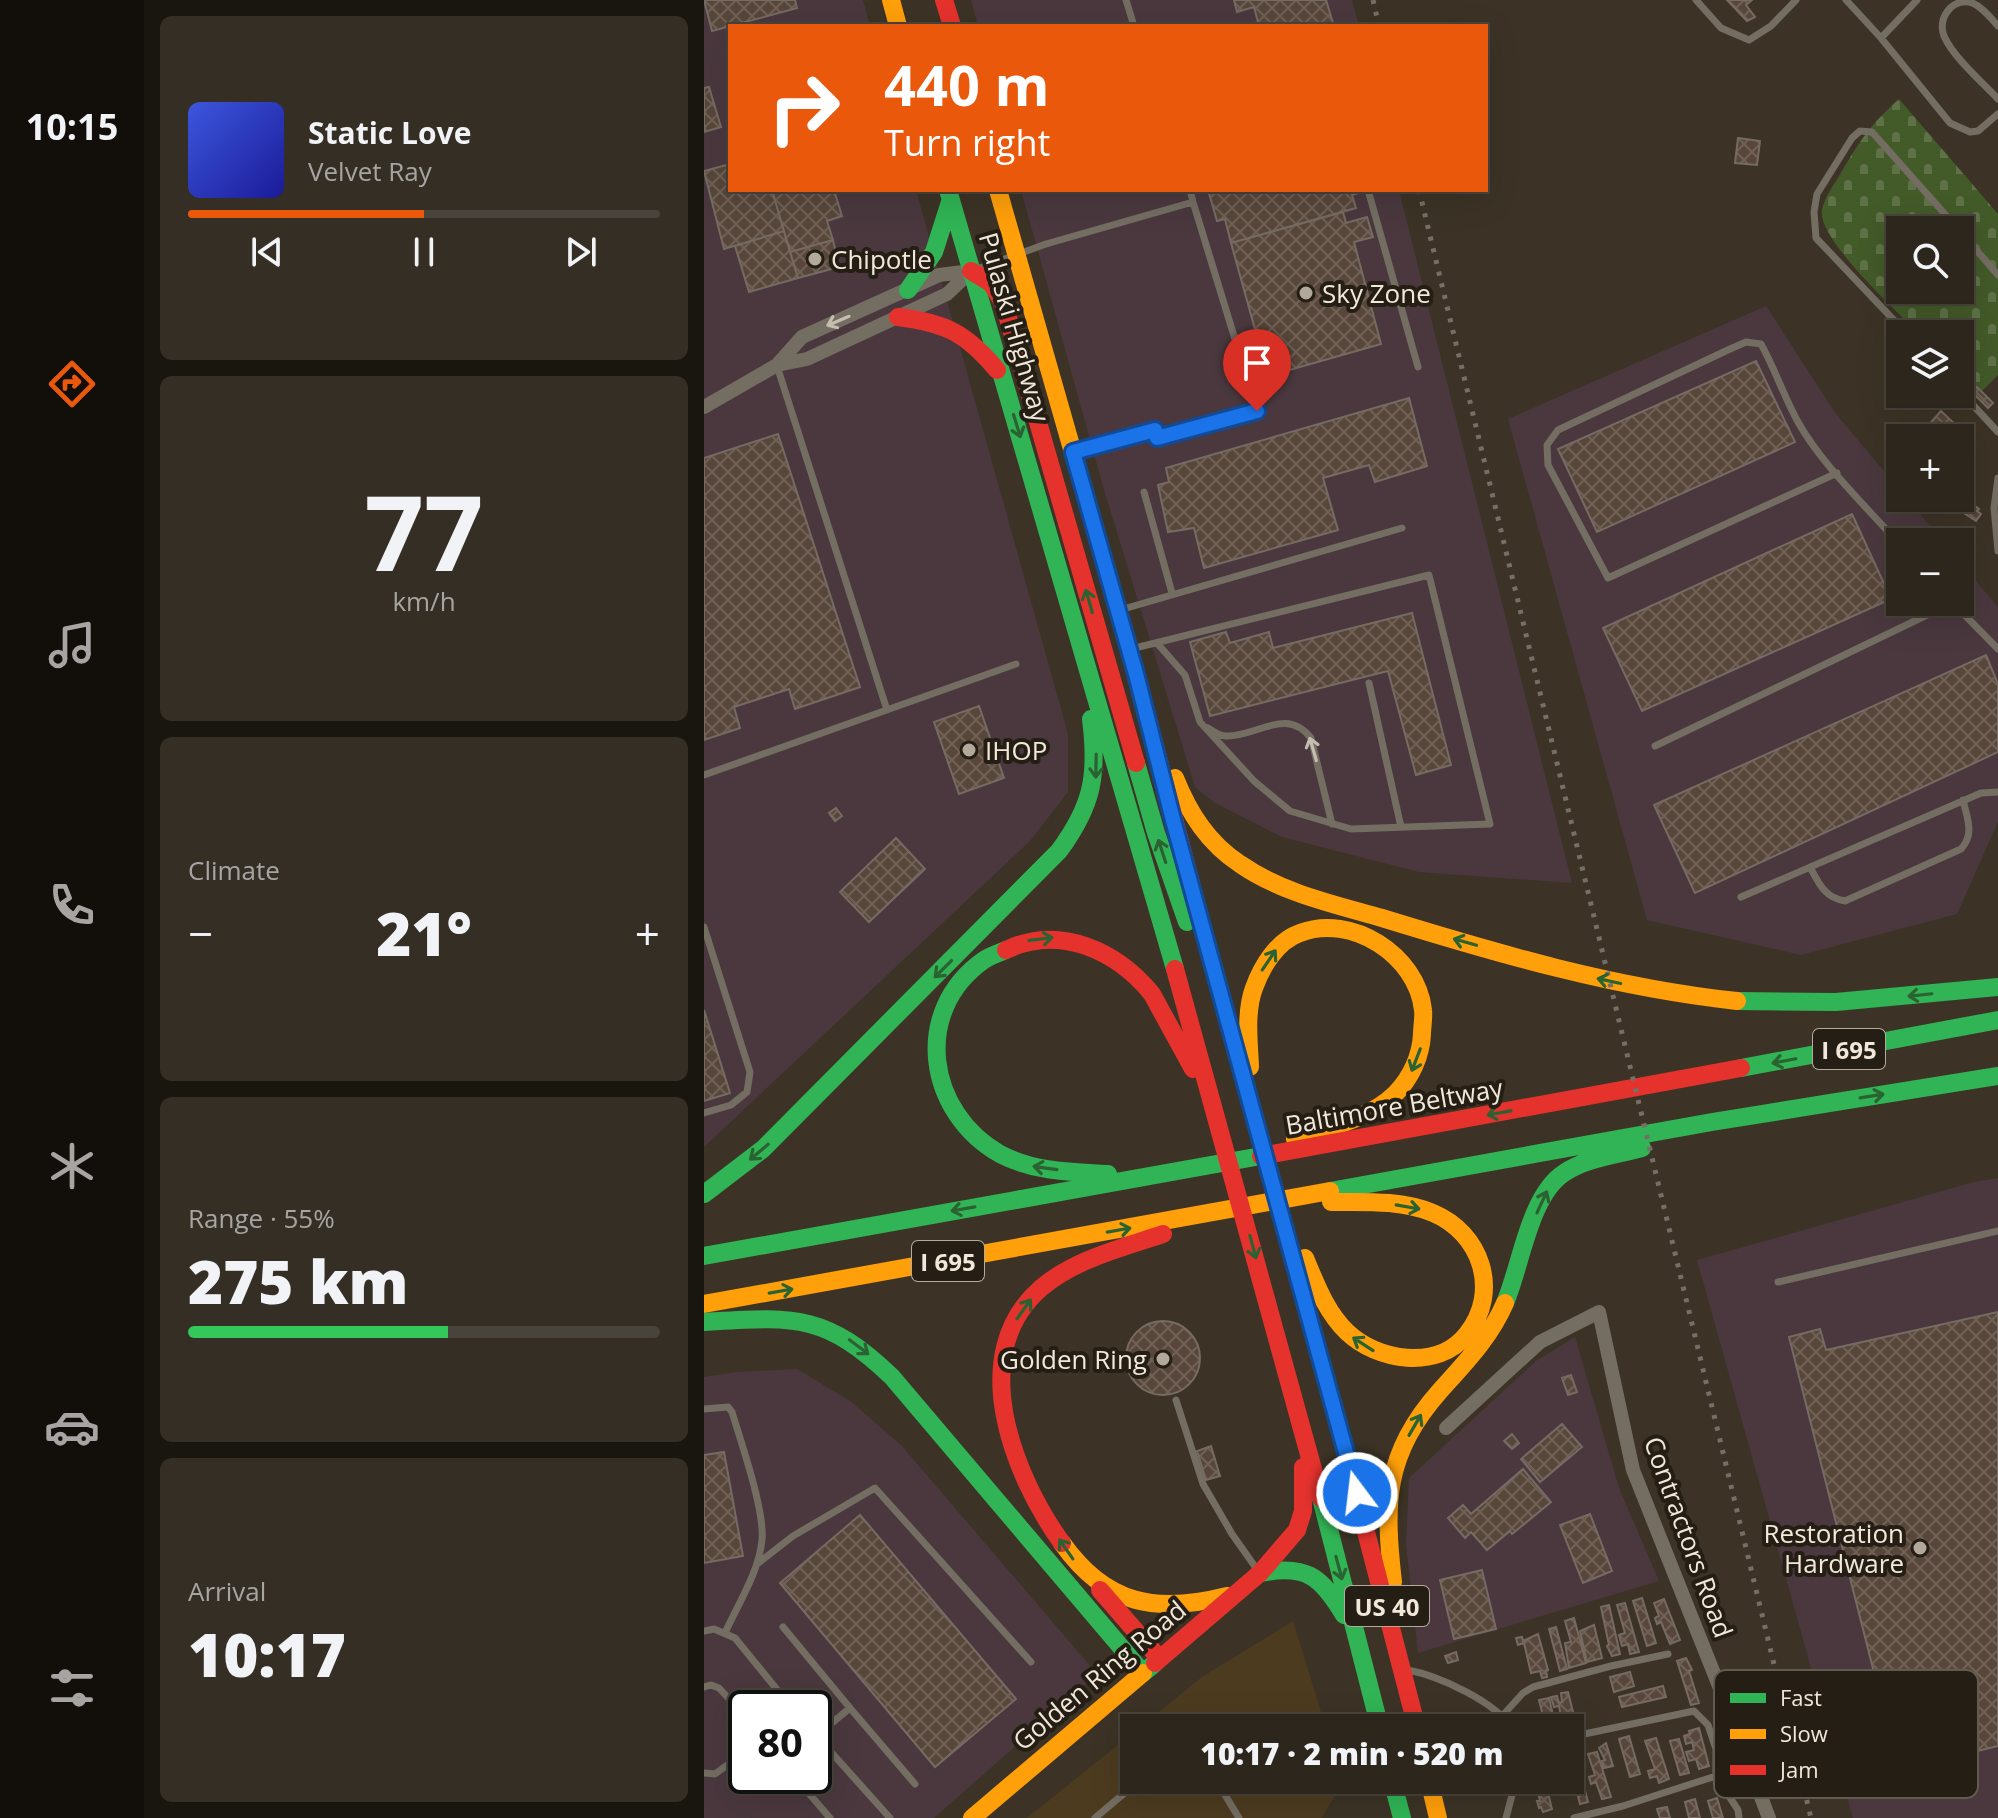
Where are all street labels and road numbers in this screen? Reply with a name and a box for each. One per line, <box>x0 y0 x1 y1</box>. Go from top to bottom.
street label: Pulaski Highway <box>971 228 1059 427</box>
road number: I 695 <box>1813 1029 1885 1069</box>
street label: Baltimore Beltway <box>1282 1069 1506 1143</box>
road number: I 695 <box>912 1241 984 1281</box>
street label: Contractors Road <box>1636 1431 1742 1643</box>
road number: US 40 <box>1345 1586 1429 1626</box>
street label: Golden Ring Road <box>1005 1592 1193 1758</box>

